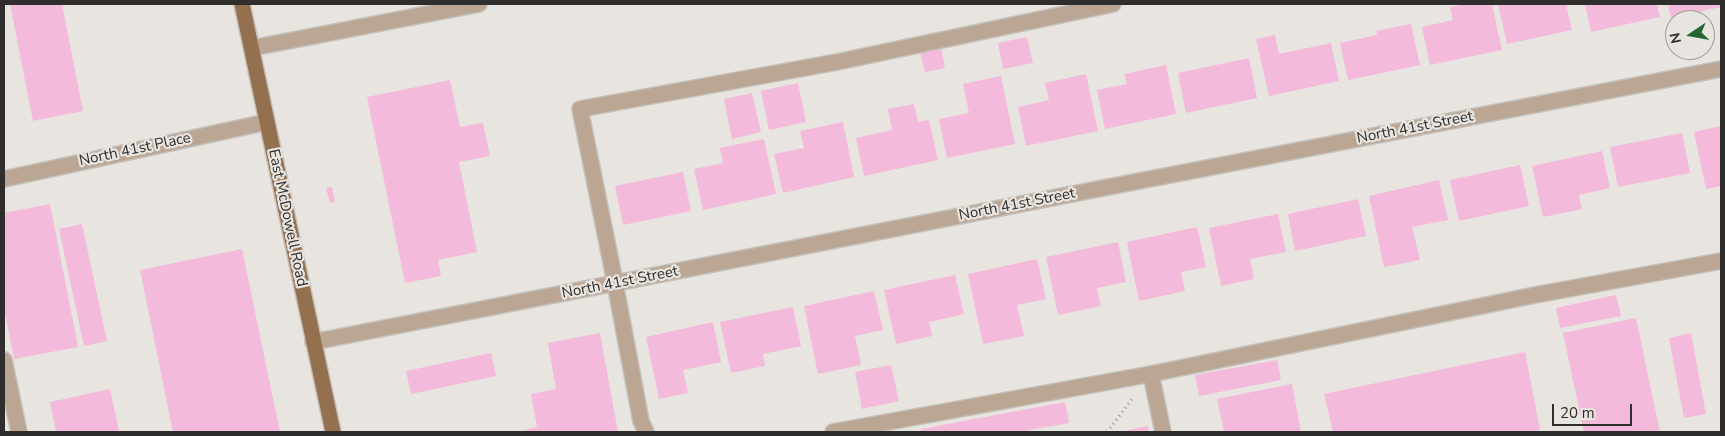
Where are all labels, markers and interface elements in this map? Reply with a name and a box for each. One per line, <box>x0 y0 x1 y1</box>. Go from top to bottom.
north arrow <box>1665 10 1715 60</box>
text: N <box>1665 31 1686 45</box>
street label: North 41st Street <box>1355 108 1475 148</box>
street label: North 41st Place <box>78 129 192 171</box>
street label: East McDowell Road <box>264 148 310 288</box>
street label: North 41st Street <box>957 185 1077 225</box>
street label: North 41st Street <box>560 263 680 303</box>
scale bar <box>1555 394 1635 426</box>
text: 20 m <box>1560 403 1595 423</box>

